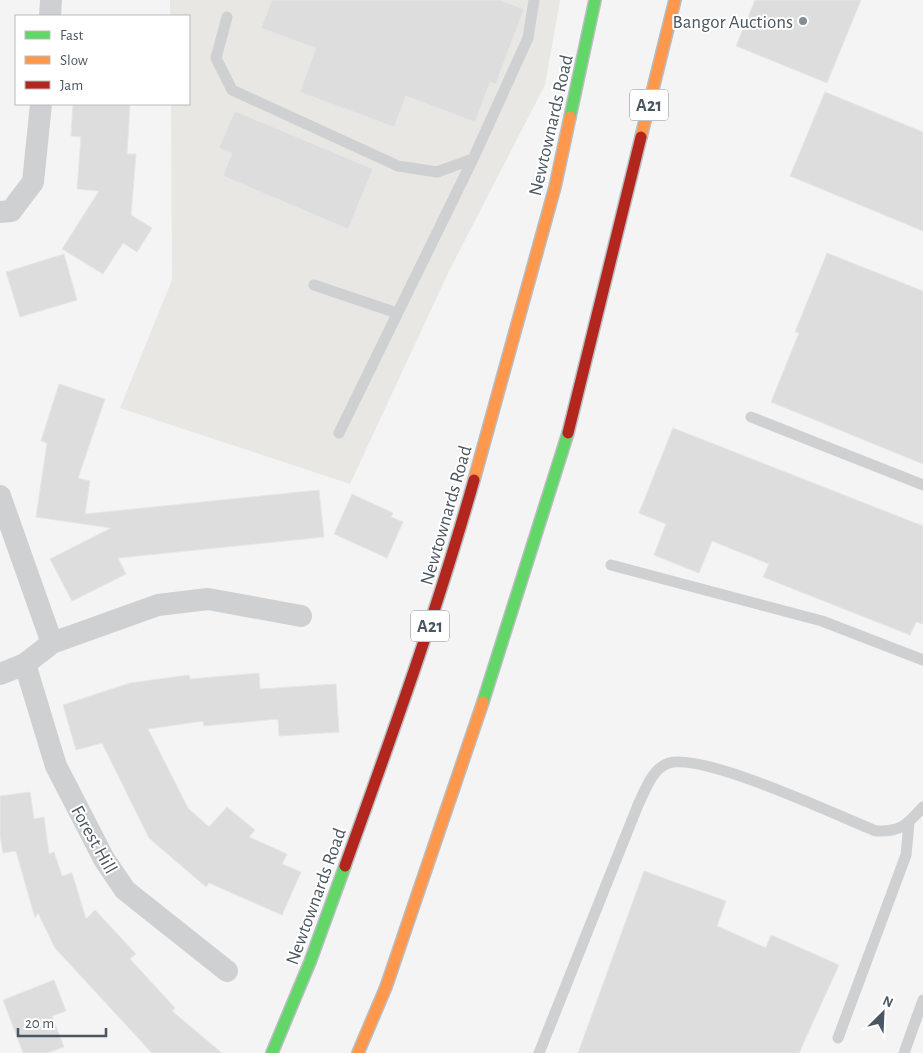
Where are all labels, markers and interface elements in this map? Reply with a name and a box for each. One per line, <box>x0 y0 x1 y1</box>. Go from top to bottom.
place label: Bangor Auctions <box>673 13 793 32</box>
legend <box>15 15 190 105</box>
marker: Bangor Auctions <box>797 15 809 27</box>
text: Fast <box>60 28 84 43</box>
text: Slow <box>60 53 88 68</box>
street label: Newtownards Road <box>526 53 577 198</box>
text: Jam <box>60 78 83 93</box>
road number: A21 <box>630 90 668 120</box>
street label: Newtownards Road <box>417 443 475 587</box>
road number: A21 <box>411 610 449 642</box>
street label: Forest Hill <box>67 802 120 877</box>
street label: Newtownards Road <box>283 825 350 967</box>
north arrow <box>858 988 908 1038</box>
text: N <box>881 994 895 1010</box>
scale bar <box>18 1006 105 1038</box>
text: 20 m <box>25 1016 54 1031</box>

